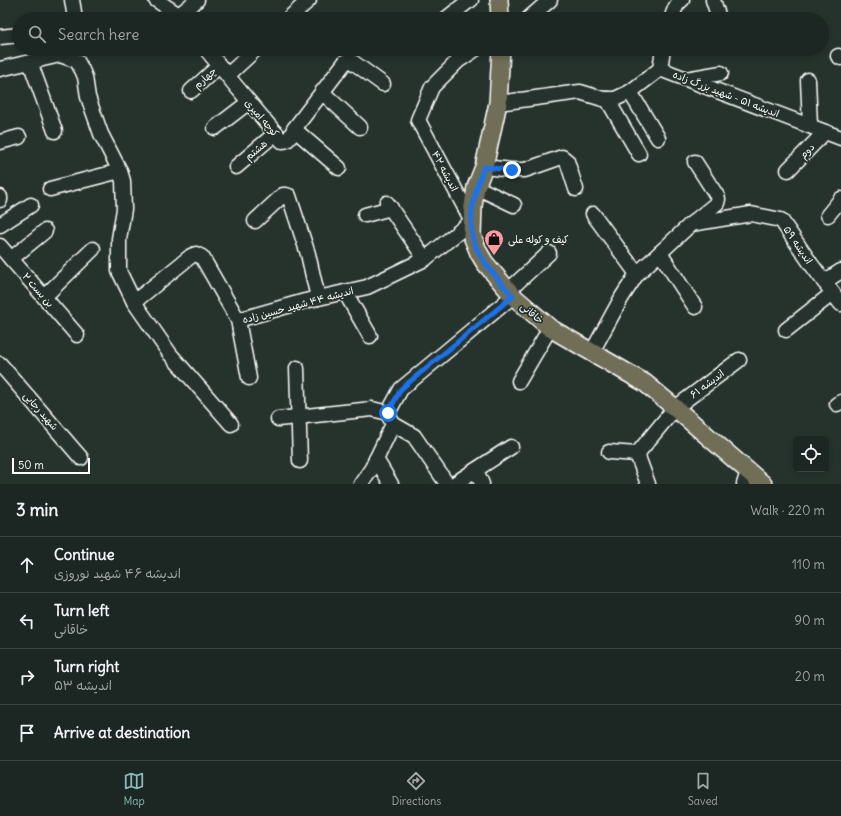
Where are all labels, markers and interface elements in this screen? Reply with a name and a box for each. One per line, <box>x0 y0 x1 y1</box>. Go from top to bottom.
search box <box>12 12 829 56</box>
icon: search <box>26 23 48 45</box>
text: Search here <box>58 25 139 44</box>
street label: چهارم <box>191 64 220 92</box>
street label: اندیشه ۵۱ - شهید بزرگ زاده <box>671 68 781 120</box>
street label: کوچه امیری <box>242 96 282 140</box>
street label: هشتم <box>242 137 271 164</box>
street label: دوم <box>797 141 819 163</box>
street label: اندیشه ۴۲ <box>429 148 461 194</box>
route end <box>503 161 521 179</box>
street label: اندیشه ۵۹ <box>781 223 815 267</box>
shop icon: کیف و کوله علی <box>483 228 505 256</box>
place label: کیف و کوله علی <box>508 233 569 247</box>
street label: بن بست ۲ <box>19 270 57 310</box>
street label: اندیشه ۴۴ شهید حسین زاده <box>241 284 355 326</box>
street label: خاقانی <box>517 300 546 327</box>
street label: اندیشه ۶۱ <box>687 367 727 401</box>
street label: شهید رجایی <box>20 389 61 434</box>
route start <box>379 404 397 422</box>
map controls <box>793 436 829 472</box>
button: locate <box>793 436 829 472</box>
scale bar <box>12 456 90 475</box>
text: 50 m <box>18 458 44 472</box>
text: 3 min <box>16 499 58 521</box>
text: Walk · 220 m <box>750 502 825 519</box>
text: Continue <box>54 545 115 564</box>
icon: ahead <box>16 554 38 576</box>
text: 110 m <box>792 556 825 573</box>
text: اندیشه ۴۶ شهید نوروزی <box>54 565 181 582</box>
text: Turn left <box>54 601 109 620</box>
icon: left <box>16 610 38 632</box>
text: 90 m <box>794 612 825 629</box>
text: خاقانی <box>54 621 88 638</box>
text: Turn right <box>54 657 119 676</box>
icon: right <box>16 666 38 688</box>
text: 20 m <box>795 668 825 685</box>
text: اندیشه ۵۳ <box>54 677 112 694</box>
icon: arrive <box>16 722 38 744</box>
text: Arrive at destination <box>54 723 190 742</box>
tab: Map <box>123 770 145 808</box>
tab: Directions <box>392 770 441 808</box>
tab: Saved <box>688 770 718 808</box>

